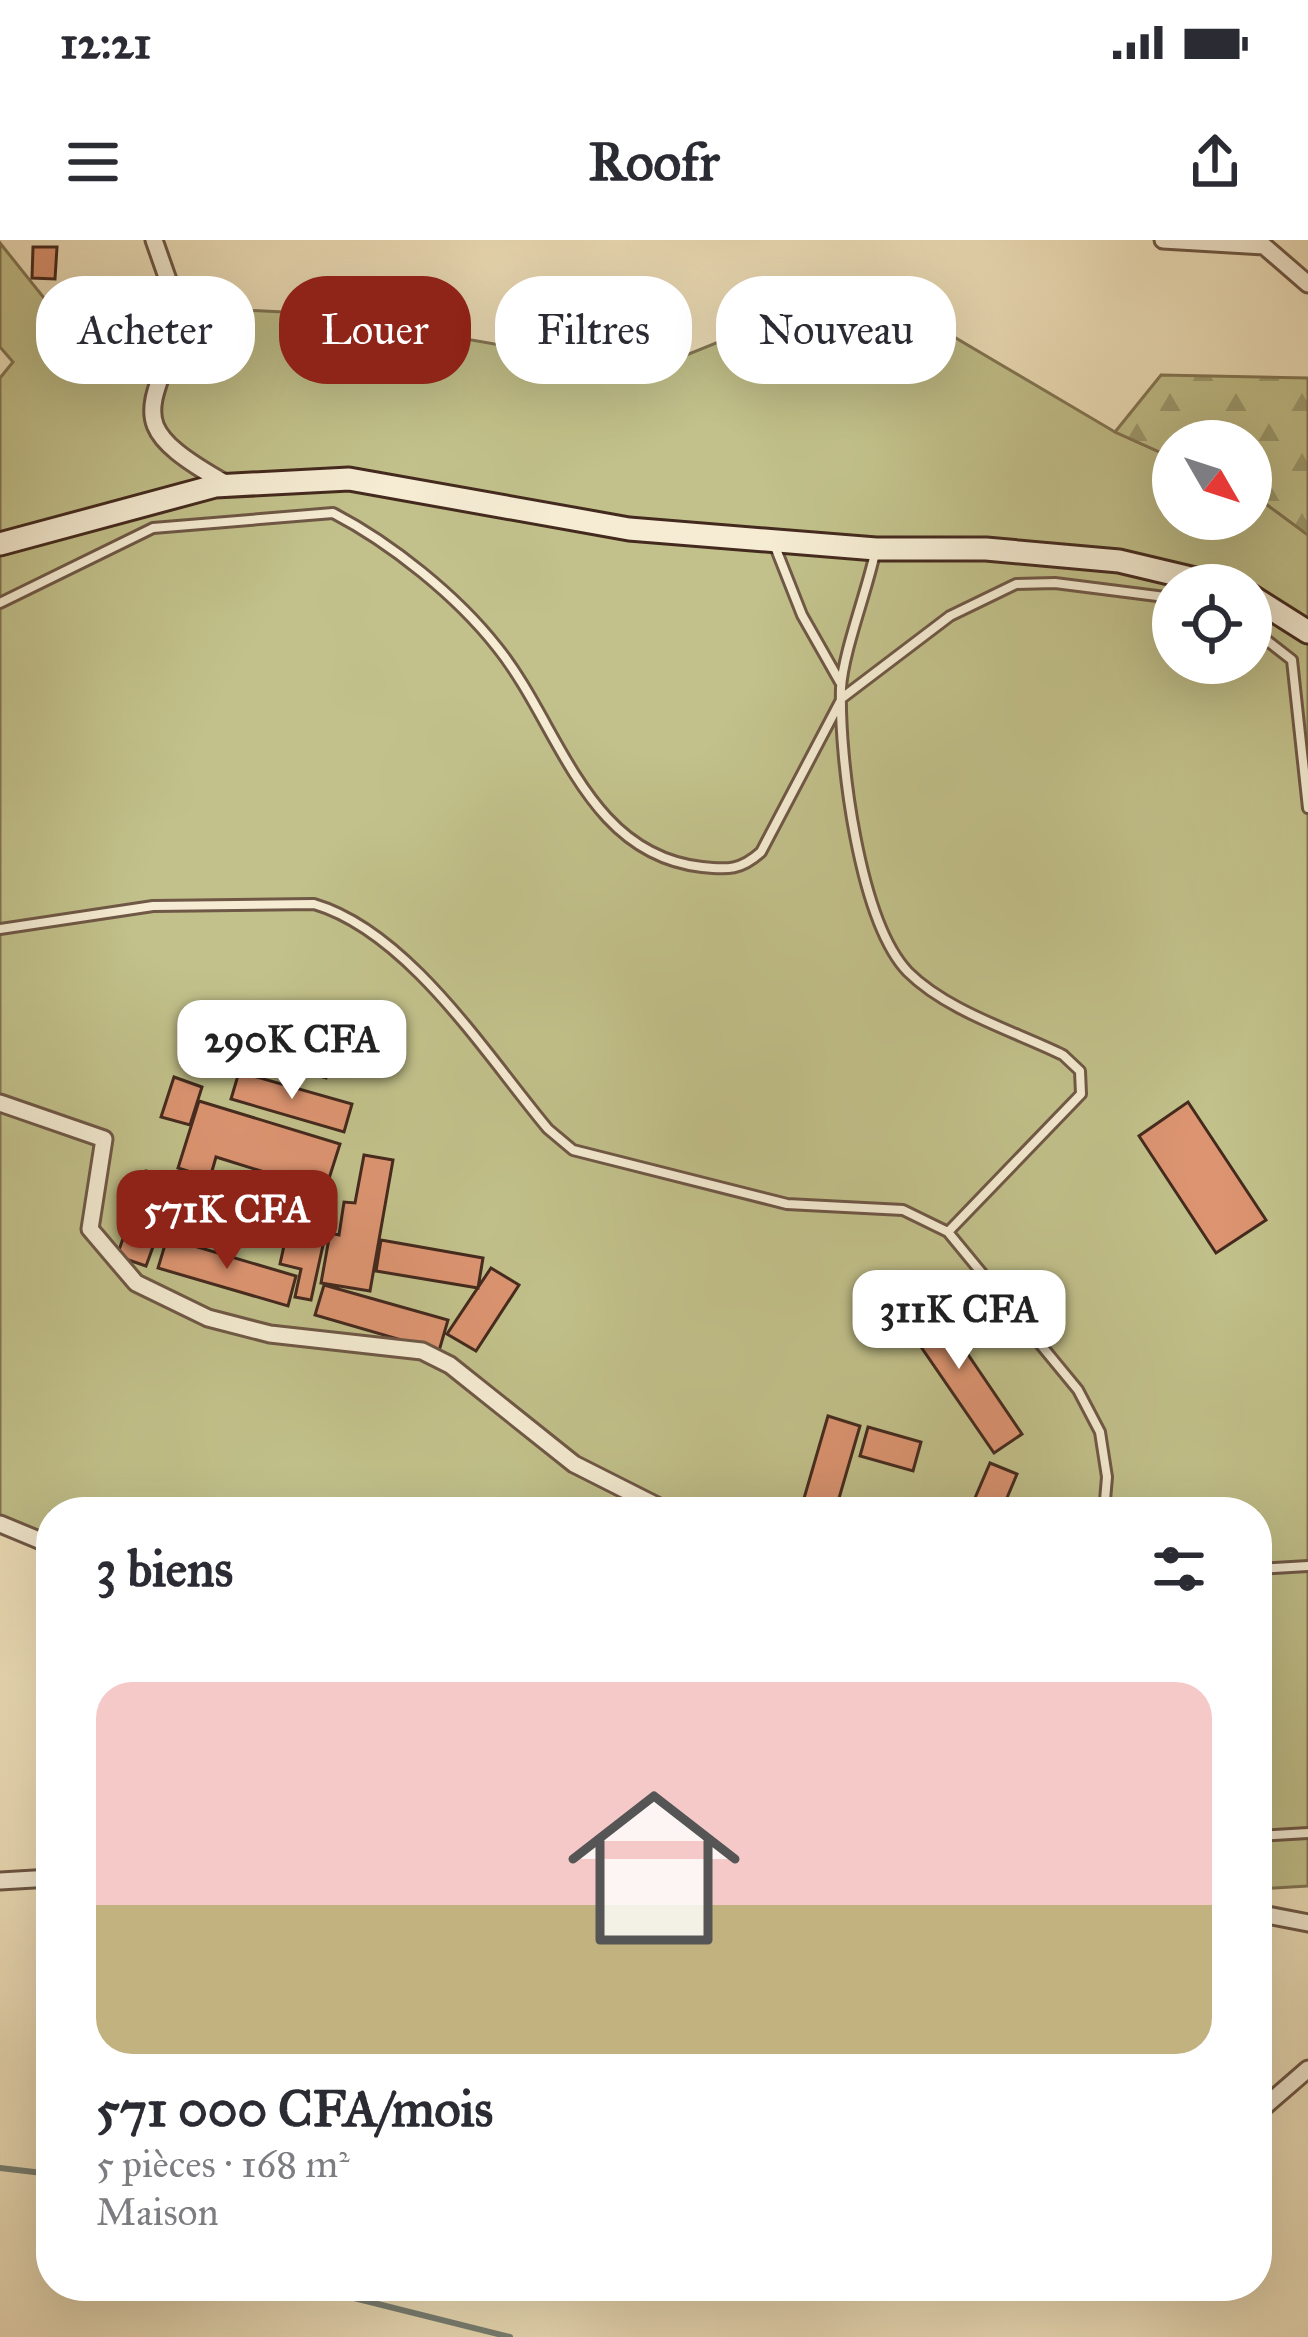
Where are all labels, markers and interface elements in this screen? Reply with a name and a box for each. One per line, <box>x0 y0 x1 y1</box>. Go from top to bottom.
text: 12:21 <box>60 15 151 70</box>
icon: menu <box>60 129 126 195</box>
text: Roofr <box>588 129 720 195</box>
icon: share <box>1182 129 1248 195</box>
chip: Acheter <box>36 276 255 384</box>
chip: Louer <box>279 276 471 384</box>
chip: Filtres <box>495 276 692 384</box>
chip: Nouveau <box>716 276 956 384</box>
north arrow <box>1152 420 1272 540</box>
map controls <box>1152 420 1272 684</box>
button: locate <box>1152 564 1272 684</box>
pin: 290K CFA <box>168 1000 416 1102</box>
text: 290K CFA <box>204 1015 380 1063</box>
pin: 571K CFA <box>103 1170 351 1272</box>
text: 571K CFA <box>144 1185 310 1233</box>
pin: 311K CFA <box>835 1270 1083 1372</box>
text: 311K CFA <box>880 1285 1038 1333</box>
icon: filters <box>1146 1536 1212 1602</box>
text: 3 biens <box>96 1538 233 1600</box>
icon: home <box>546 1760 762 1976</box>
text: 571 000 CFA/mois <box>96 2078 493 2140</box>
text: 5 pièces · 168 m² <box>96 2140 350 2188</box>
text: Maison <box>96 2188 219 2236</box>

